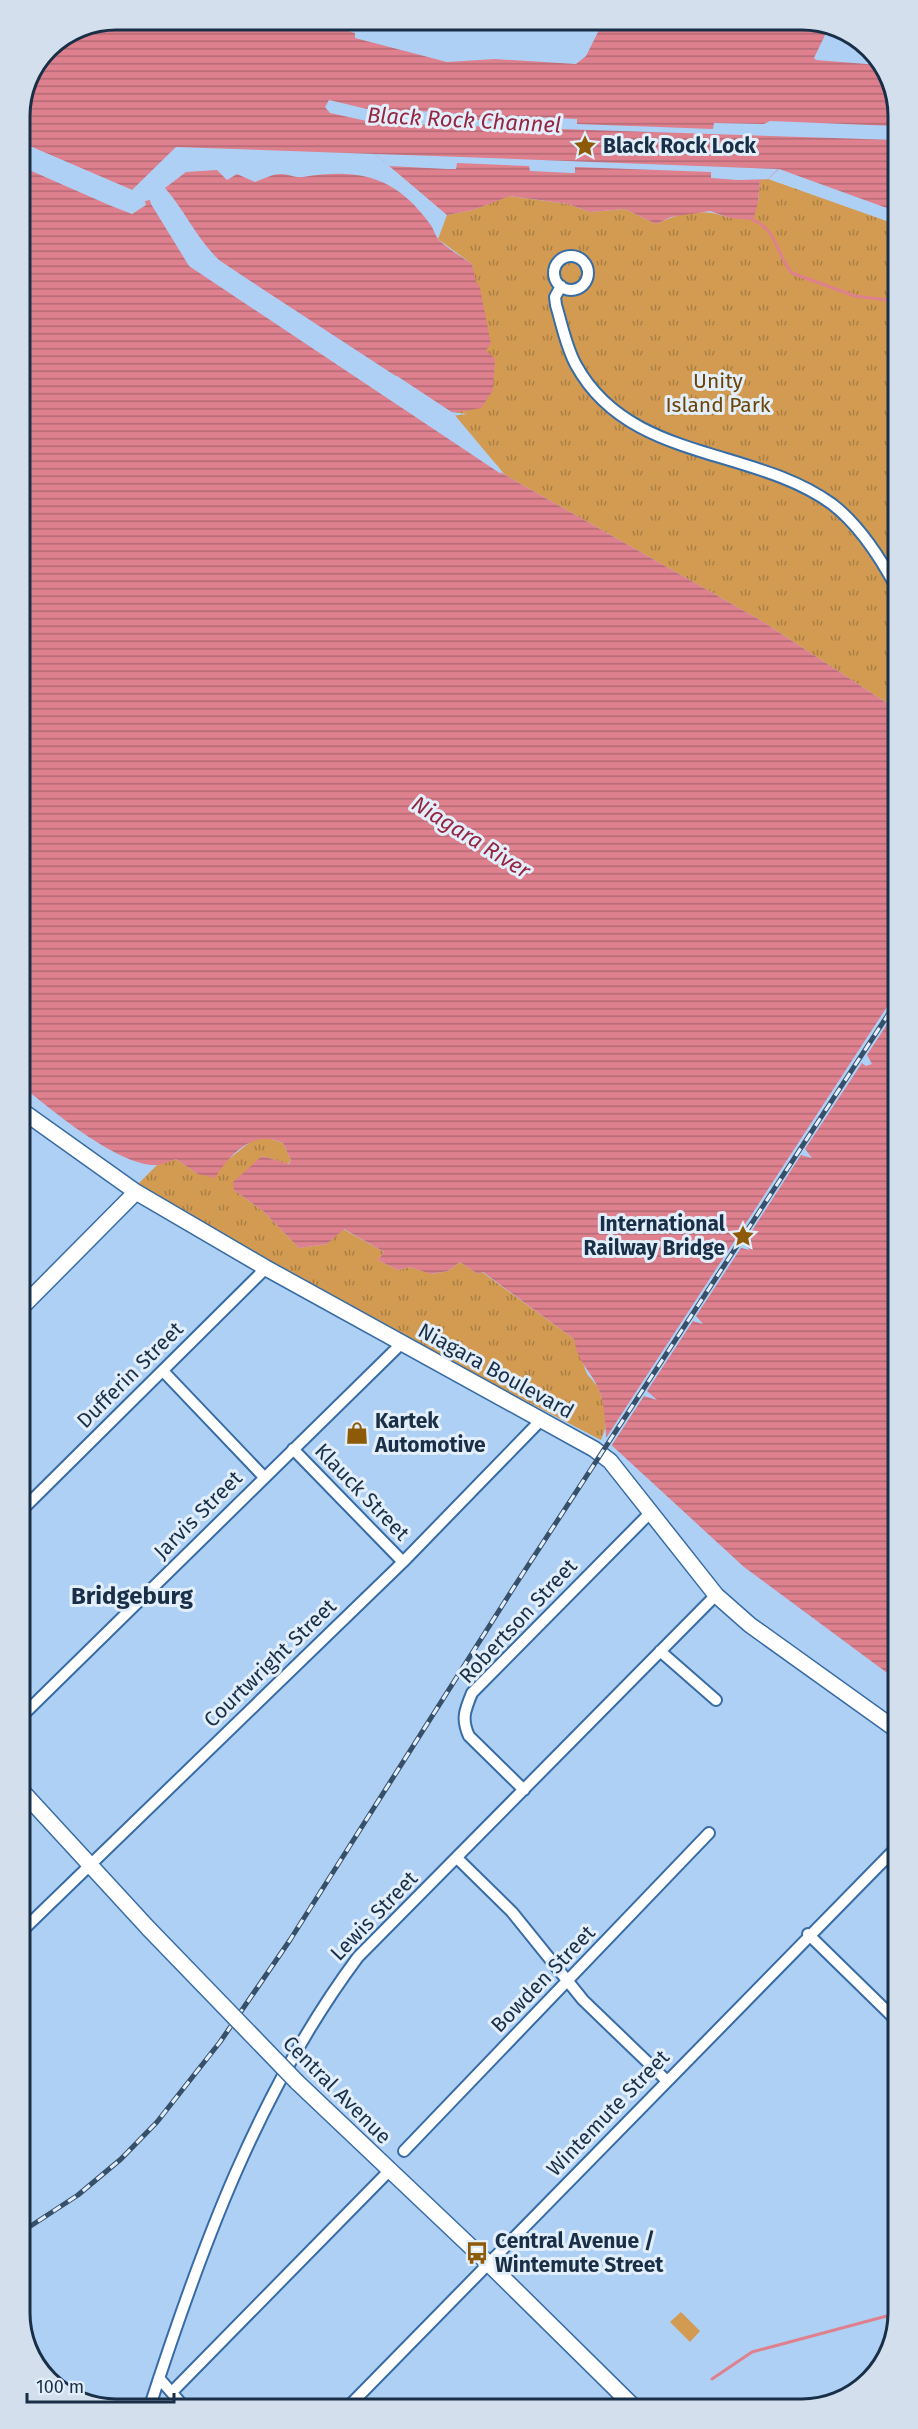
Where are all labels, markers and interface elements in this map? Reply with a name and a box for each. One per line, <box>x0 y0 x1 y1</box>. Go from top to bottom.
water label: Black Rock Channel <box>366 101 562 139</box>
place icon: Black Rock Lock <box>572 133 598 159</box>
place label: Black Rock Lock <box>603 133 756 159</box>
park label: Unity Island Park <box>665 368 771 418</box>
water label: Niagara River <box>407 790 536 884</box>
place label: International Railway Bridge <box>584 1211 726 1261</box>
place icon: International Railway Bridge <box>730 1223 756 1249</box>
street label: Dufferin Street <box>71 1316 189 1434</box>
street label: Niagara Boulevard <box>414 1317 578 1425</box>
place label: Kartek Automotive <box>374 1408 486 1458</box>
shop icon: Kartek Automotive <box>344 1420 370 1446</box>
street label: Klauck Street <box>309 1438 415 1546</box>
street label: Jarvis Street <box>148 1465 248 1565</box>
street label: Robertson Street <box>454 1553 583 1689</box>
district label: Bridgeburg <box>71 1582 194 1610</box>
street label: Courtwright Street <box>198 1593 342 1733</box>
street label: Lewis Street <box>325 1865 423 1966</box>
street label: Bowden Street <box>485 1920 601 2038</box>
street label: Central Avenue <box>277 2030 397 2150</box>
street label: Wintemute Street <box>541 2044 675 2182</box>
place label: Central Avenue / Wintemute Street <box>495 2228 664 2278</box>
bus stop icon: Central Avenue / Wintemute Street <box>464 2240 490 2266</box>
scale bar <box>27 2366 174 2404</box>
text: 100 m <box>36 2376 84 2398</box>

